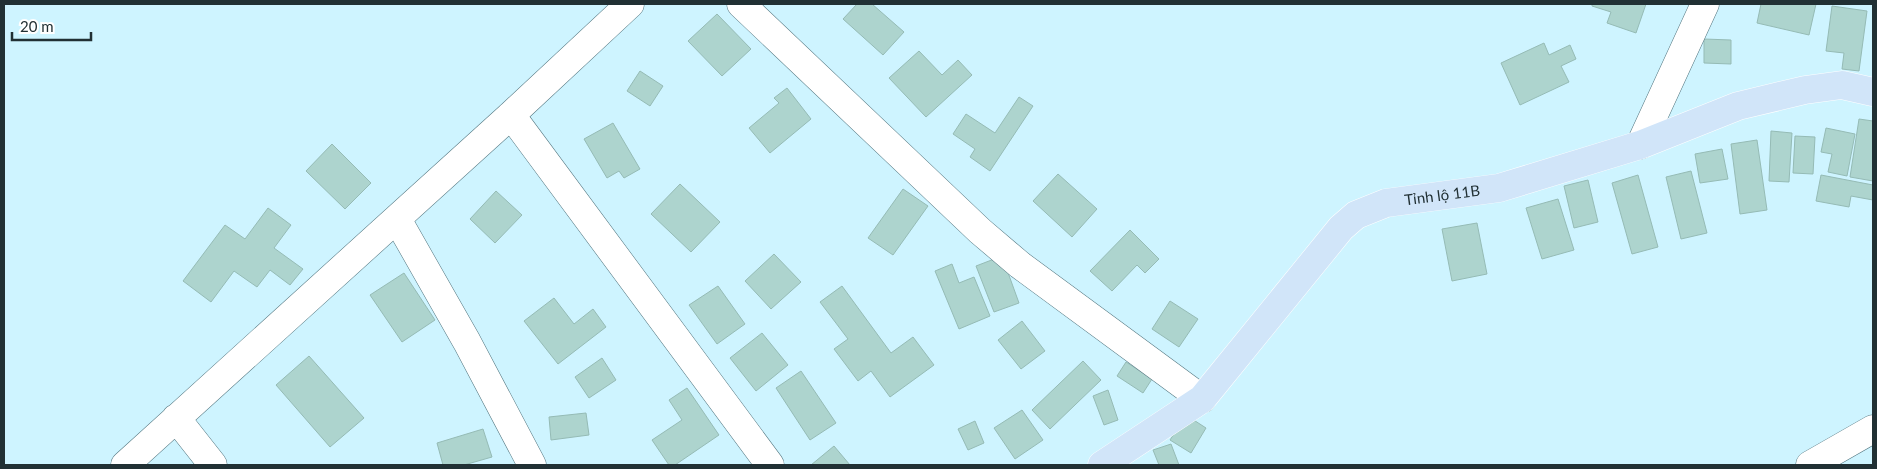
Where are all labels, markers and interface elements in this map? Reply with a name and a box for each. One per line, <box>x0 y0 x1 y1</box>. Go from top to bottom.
scale bar <box>12 10 91 42</box>
text: 20 m <box>20 17 54 35</box>
street label: Tỉnh lộ 11B <box>1403 181 1481 208</box>

